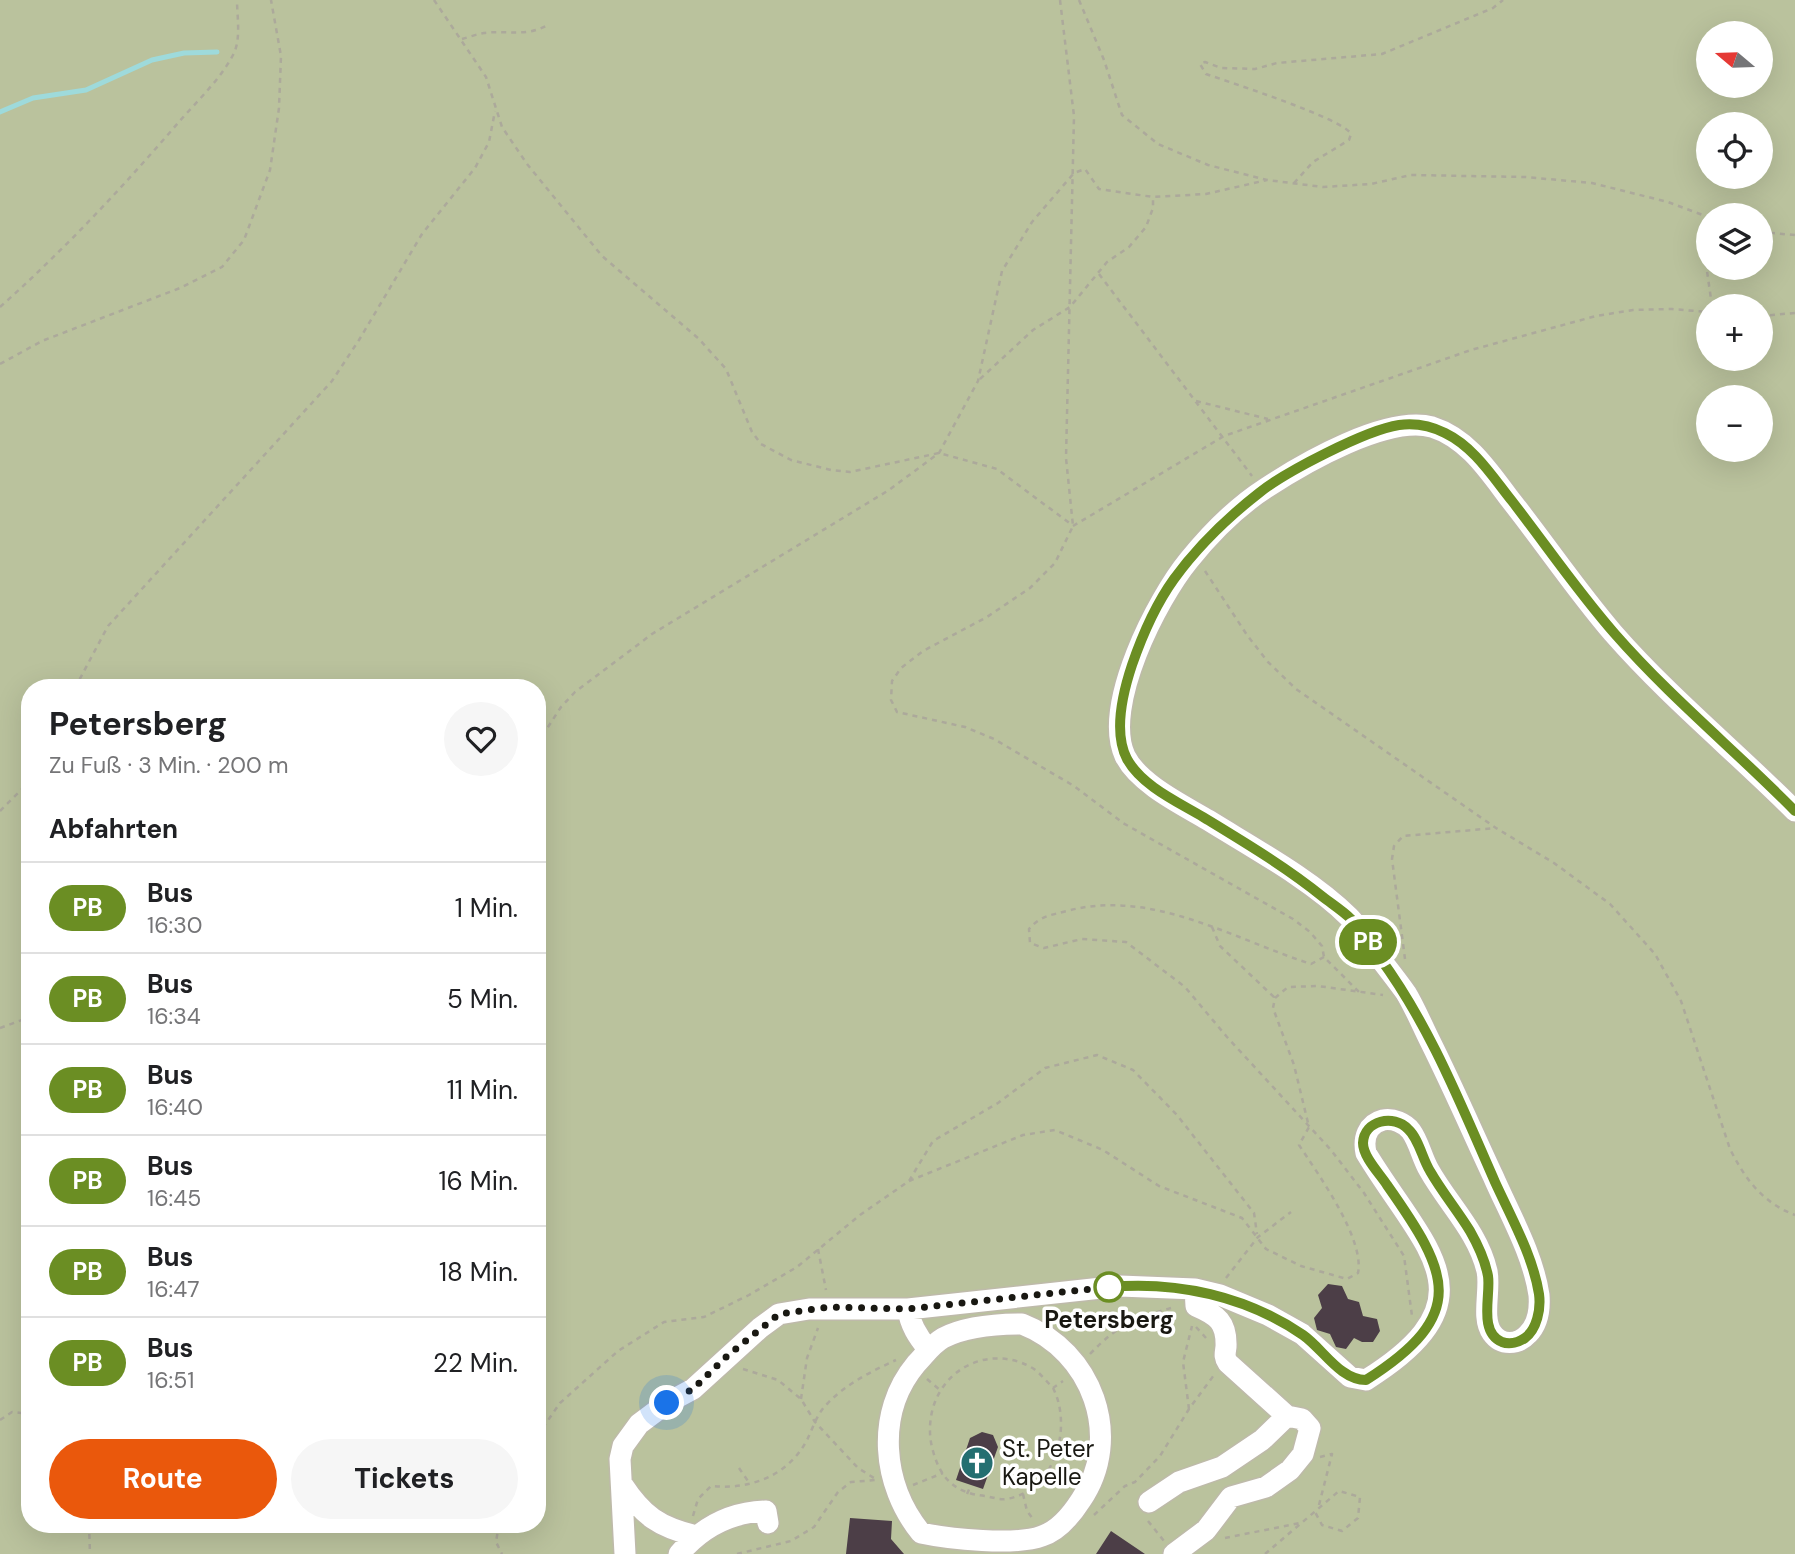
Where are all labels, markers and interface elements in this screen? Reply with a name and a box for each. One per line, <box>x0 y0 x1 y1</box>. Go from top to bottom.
north arrow <box>1696 21 1773 98</box>
map controls <box>1696 21 1773 462</box>
button: locate <box>1696 112 1773 189</box>
button: layers <box>1696 203 1773 280</box>
button: + <box>1696 294 1773 371</box>
button: − <box>1696 385 1773 462</box>
text: Petersberg <box>49 702 227 745</box>
button: heart <box>444 702 518 776</box>
text: Zu Fuß · 3 Min. · 200 m <box>49 750 288 780</box>
text: Abfahrten <box>49 812 178 846</box>
text: Bus <box>147 876 193 910</box>
text: 1 Min. <box>455 891 518 925</box>
text: PB <box>72 892 103 923</box>
text: 16:30 <box>147 910 203 940</box>
line badge: PB <box>1336 919 1400 965</box>
text: PB <box>1353 926 1383 957</box>
text: Bus <box>147 967 193 1001</box>
text: 5 Min. <box>447 982 518 1016</box>
text: PB <box>72 983 103 1014</box>
text: 16:34 <box>147 1001 201 1031</box>
text: Bus <box>147 1058 193 1092</box>
text: 11 Min. <box>447 1073 518 1107</box>
text: PB <box>72 1074 103 1105</box>
text: 16:40 <box>147 1092 203 1122</box>
text: Bus <box>147 1149 193 1183</box>
text: 16 Min. <box>438 1164 518 1198</box>
text: PB <box>72 1165 103 1196</box>
text: 16:45 <box>147 1183 201 1213</box>
text: Bus <box>147 1240 193 1274</box>
text: 18 Min. <box>439 1255 518 1289</box>
text: PB <box>72 1256 103 1287</box>
marker: Petersberg <box>1094 1272 1124 1302</box>
text: 16:47 <box>147 1274 200 1304</box>
place label: Petersberg <box>1044 1304 1174 1335</box>
text: Bus <box>147 1331 193 1365</box>
text: 22 Min. <box>433 1346 518 1380</box>
text: PB <box>72 1347 103 1378</box>
text: 16:51 <box>147 1365 194 1395</box>
your location <box>649 1385 684 1420</box>
place label: St. Peter Kapelle <box>1002 1433 1095 1492</box>
button: Route <box>49 1439 277 1519</box>
button: Tickets <box>291 1439 518 1519</box>
church icon: St. Peter Kapelle <box>958 1444 996 1482</box>

